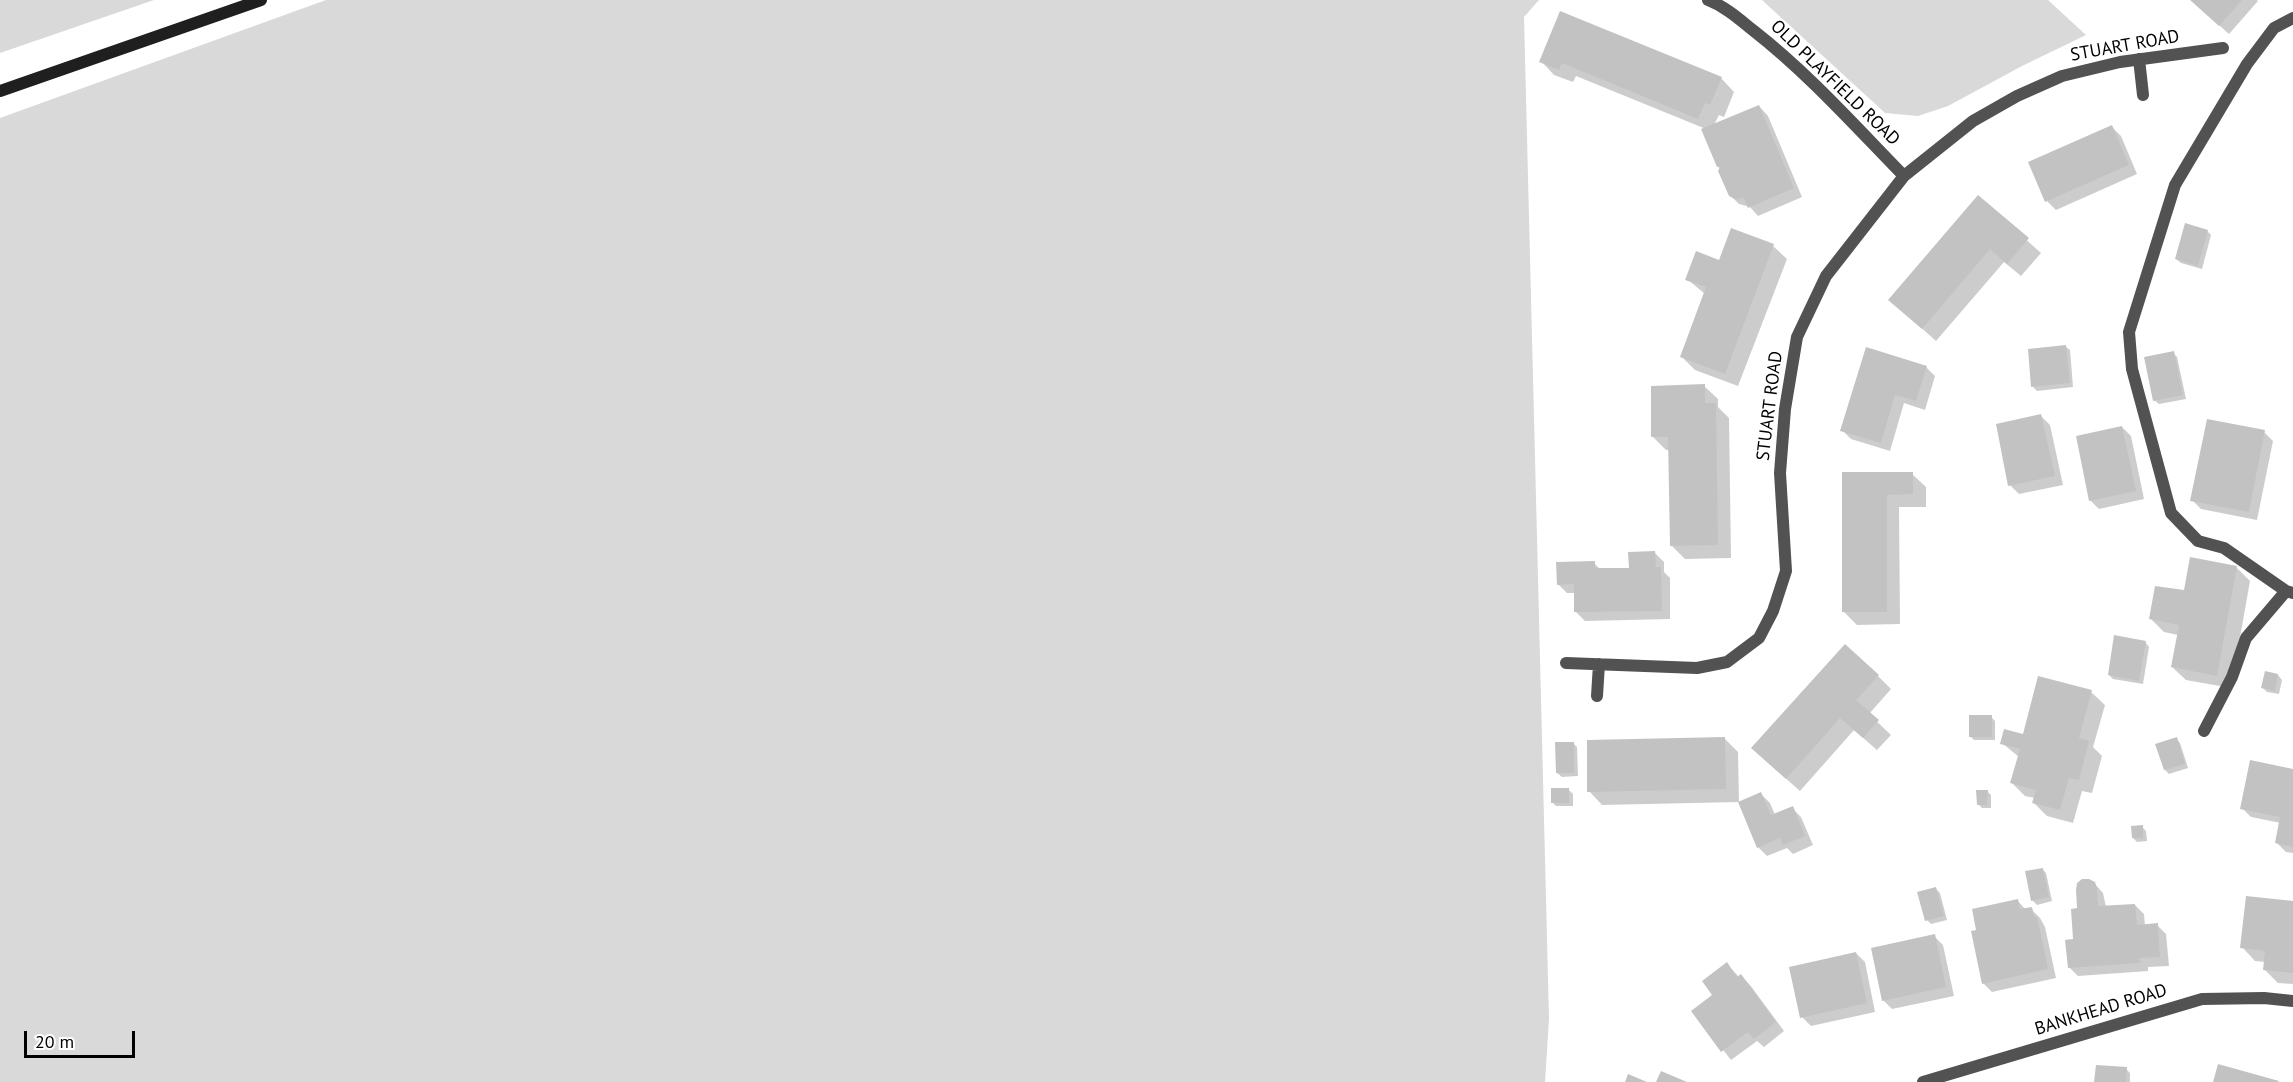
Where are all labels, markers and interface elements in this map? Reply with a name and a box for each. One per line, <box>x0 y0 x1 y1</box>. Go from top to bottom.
street label: OLD PLAYFIELD ROAD <box>1766 16 1904 150</box>
street label: STUART ROAD <box>2069 26 2181 66</box>
street label: STUART ROAD <box>1753 350 1787 462</box>
street label: BANKHEAD ROAD <box>2032 980 2170 1040</box>
scale bar <box>27 1019 138 1057</box>
text: 20 m <box>35 1030 74 1053</box>

